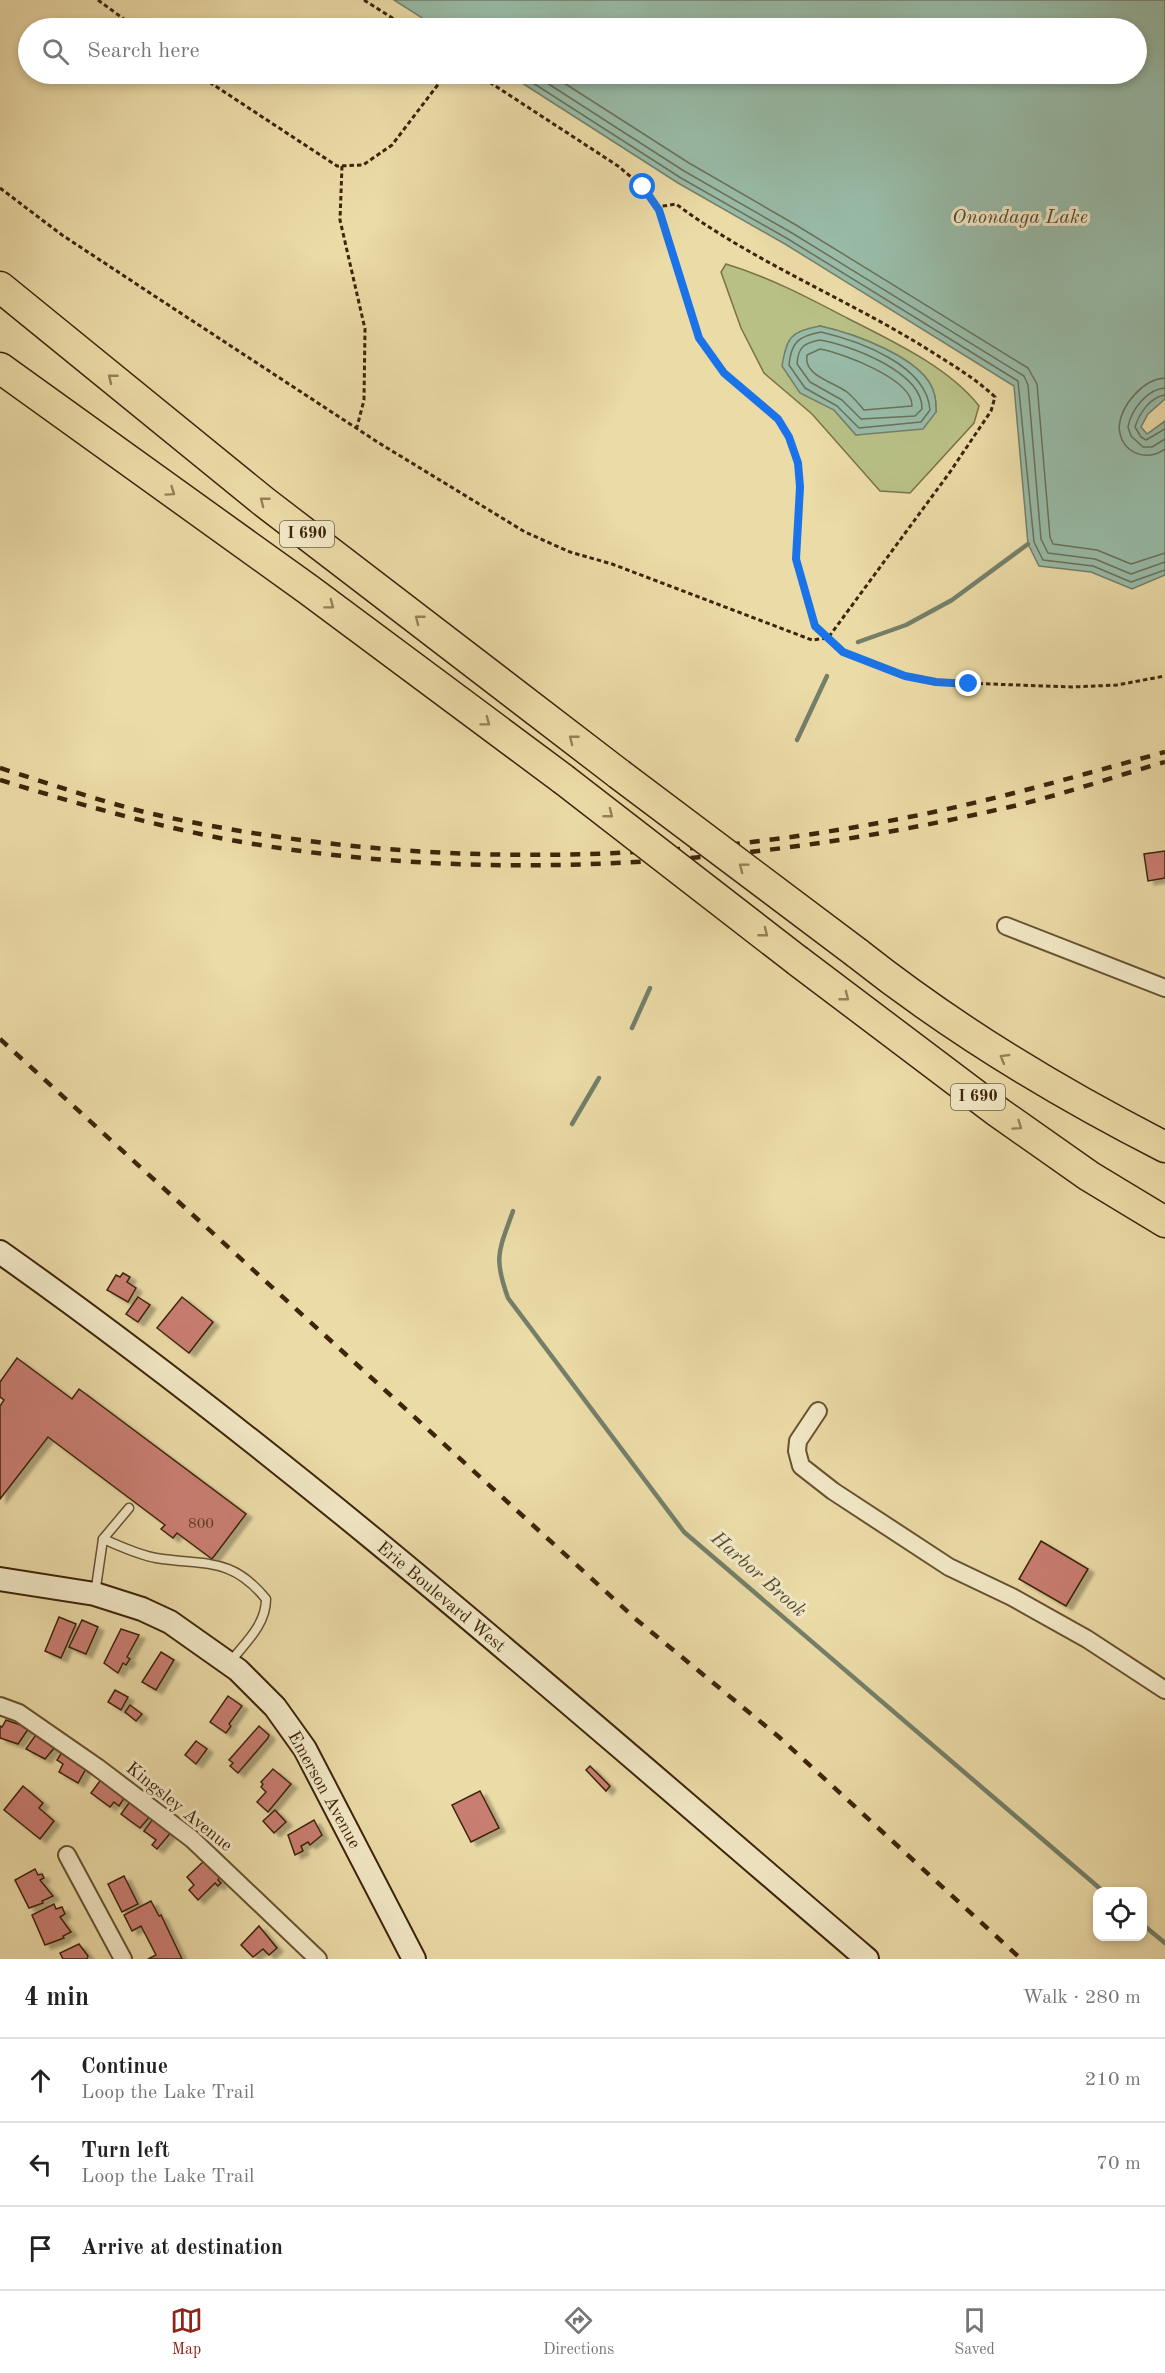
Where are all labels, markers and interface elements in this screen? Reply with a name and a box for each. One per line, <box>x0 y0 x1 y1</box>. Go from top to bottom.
search box <box>18 18 1147 84</box>
icon: search <box>39 35 72 68</box>
text: Search here <box>87 40 200 62</box>
route start <box>629 173 655 199</box>
water label: Onondaga Lake <box>952 208 1088 228</box>
one-way arrow <box>108 375 119 386</box>
one-way arrow <box>164 485 175 496</box>
one-way arrow <box>259 498 270 509</box>
road number: I 690 <box>280 521 334 547</box>
one-way arrow <box>323 598 334 609</box>
one-way arrow <box>415 616 426 627</box>
route end <box>955 670 981 696</box>
one-way arrow <box>479 714 490 725</box>
one-way arrow <box>569 735 580 746</box>
one-way arrow <box>602 807 613 818</box>
one-way arrow <box>739 864 750 875</box>
one-way arrow <box>757 926 768 937</box>
one-way arrow <box>838 989 849 1000</box>
one-way arrow <box>1000 1054 1010 1065</box>
road number: I 690 <box>951 1084 1005 1110</box>
one-way arrow <box>1011 1119 1022 1130</box>
house number: 800 <box>188 1517 214 1532</box>
water label: Harbor Brook <box>706 1528 810 1622</box>
street label: Erie Boulevard West <box>373 1538 509 1656</box>
street label: Emerson Avenue <box>284 1728 364 1852</box>
street label: Kingsley Avenue <box>123 1759 235 1855</box>
map controls <box>1093 1887 1147 1941</box>
button: locate <box>1093 1887 1147 1941</box>
text: 4 min <box>24 1985 89 2011</box>
text: Walk · 280 m <box>1022 1988 1141 2008</box>
text: Continue <box>81 2056 168 2078</box>
icon: ahead <box>24 2064 57 2097</box>
text: 210 m <box>1085 2070 1141 2090</box>
text: Loop the Lake Trail <box>81 2083 255 2103</box>
text: Turn left <box>81 2140 170 2162</box>
icon: left <box>24 2148 57 2181</box>
text: 70 m <box>1096 2154 1141 2174</box>
text: Loop the Lake Trail <box>81 2167 255 2187</box>
icon: arrive <box>24 2232 57 2265</box>
text: Arrive at destination <box>81 2237 283 2259</box>
tab: Map <box>170 2304 203 2360</box>
tab: Directions <box>543 2304 614 2360</box>
tab: Saved <box>954 2304 995 2360</box>

